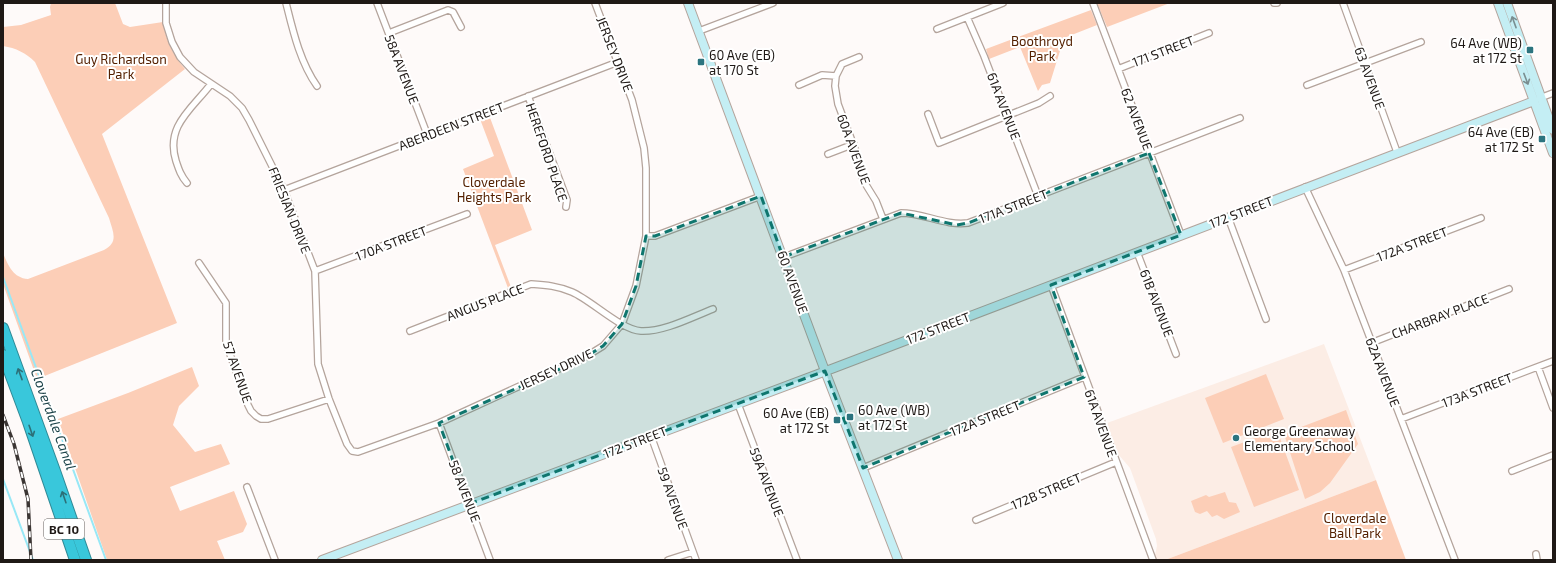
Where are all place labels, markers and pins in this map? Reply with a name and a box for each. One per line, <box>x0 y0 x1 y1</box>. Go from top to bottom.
place label: 64 Ave (WB) at 172 St <box>1450 35 1522 66</box>
marker: 64 Ave (WB) at 172 St <box>1525 45 1535 55</box>
place label: 60 Ave (EB) at 170 St <box>709 47 775 78</box>
marker: 60 Ave (EB) at 170 St <box>696 57 706 67</box>
place label: 64 Ave (EB) at 172 St <box>1468 124 1534 155</box>
marker: 64 Ave (EB) at 172 St <box>1537 134 1547 144</box>
place label: 60 Ave (WB) at 172 St <box>858 402 930 433</box>
place label: 60 Ave (EB) at 172 St <box>763 405 829 436</box>
marker: 60 Ave (WB) at 172 St <box>845 412 855 422</box>
marker: 60 Ave (EB) at 172 St <box>832 415 842 425</box>
place label: George Greenaway Elementary School <box>1244 423 1355 454</box>
marker: George Greenaway Elementary School <box>1231 433 1241 443</box>

